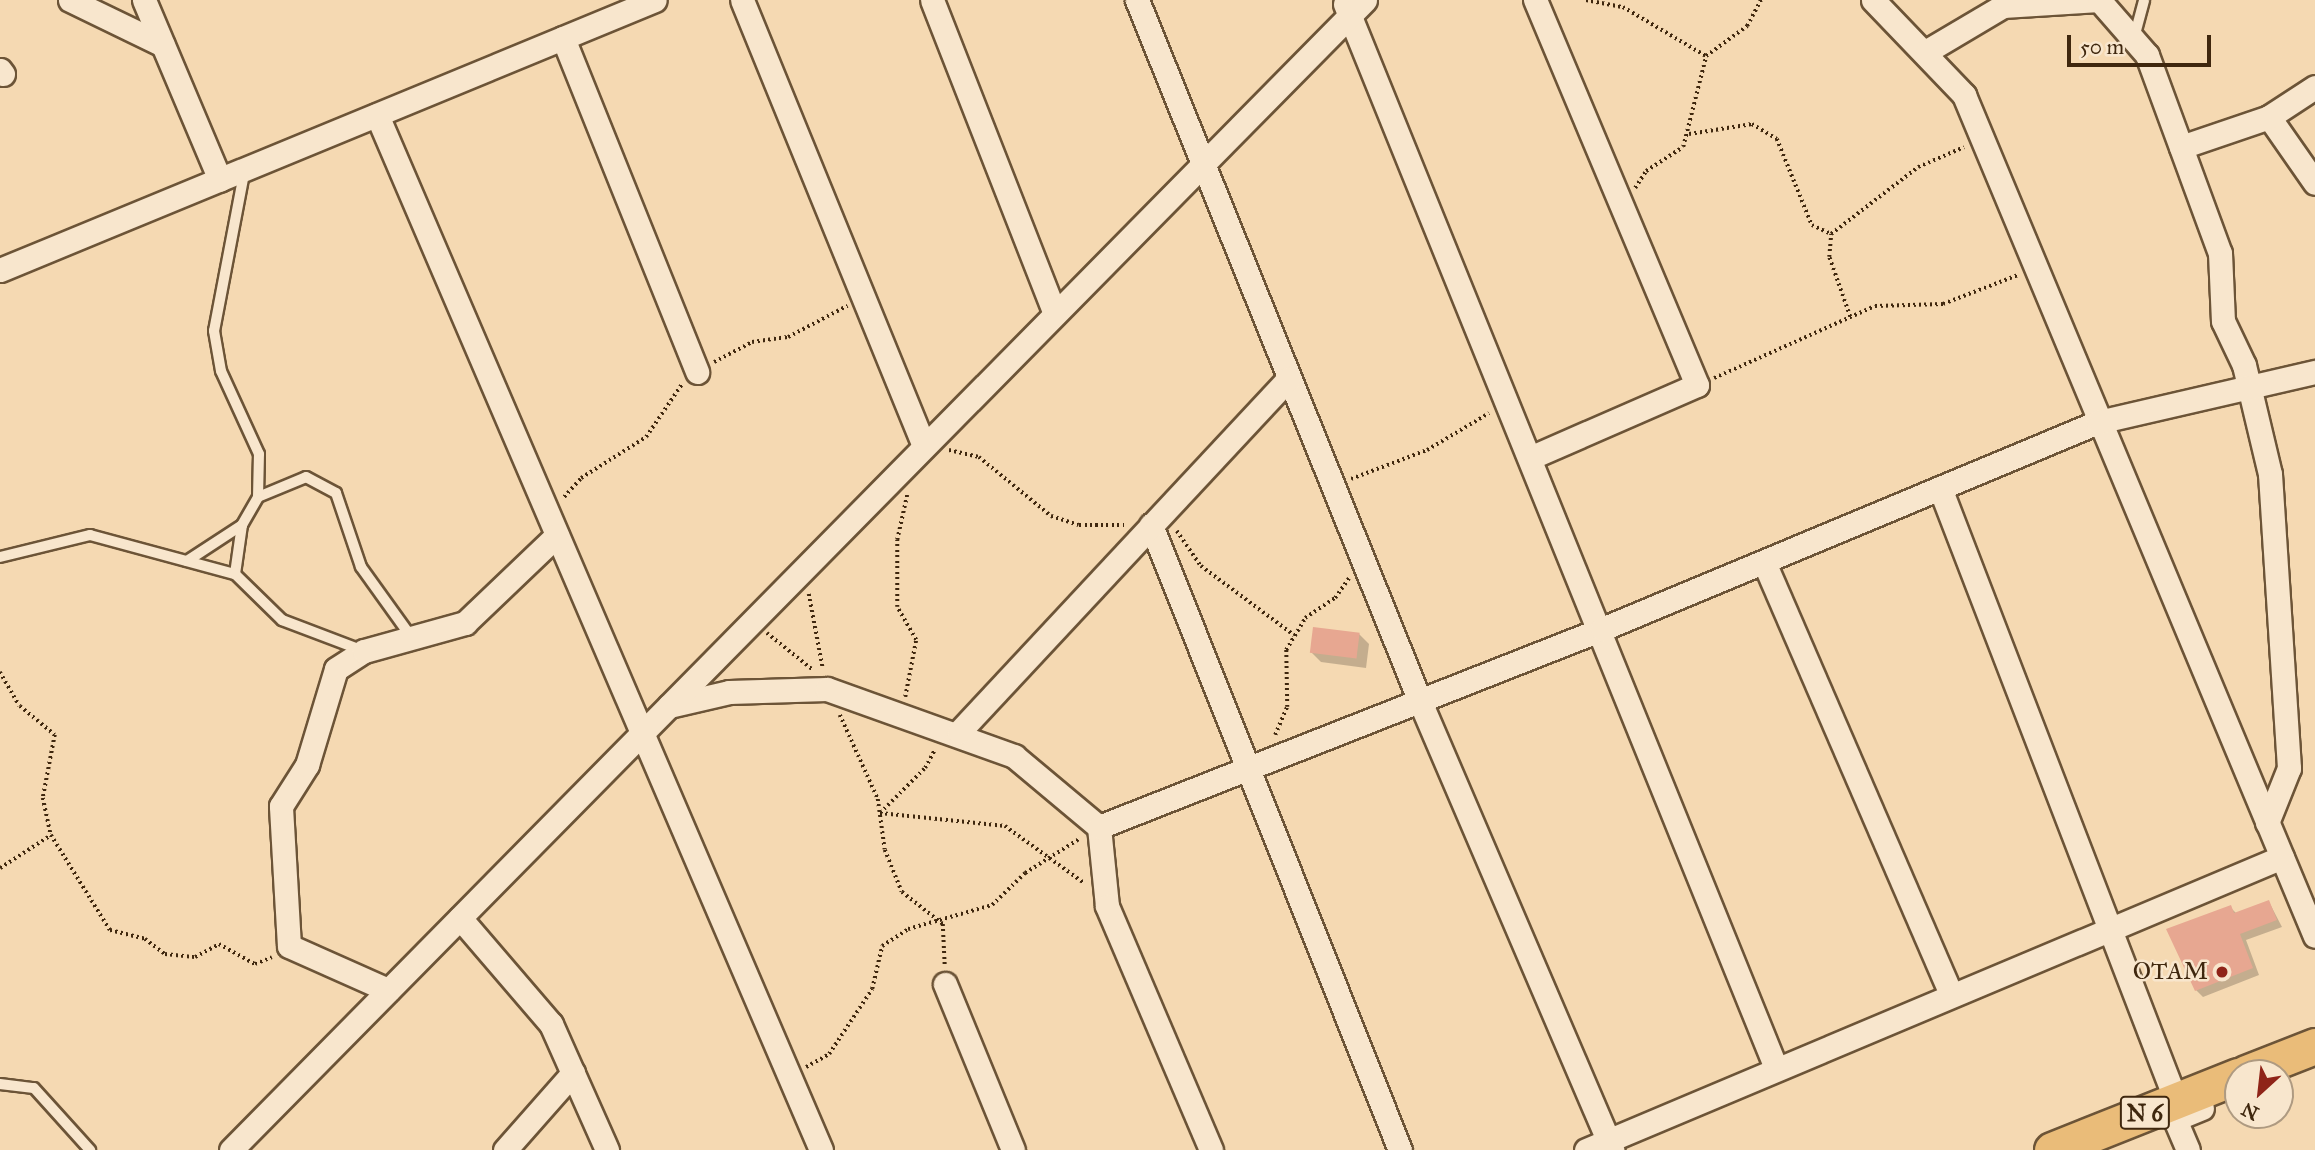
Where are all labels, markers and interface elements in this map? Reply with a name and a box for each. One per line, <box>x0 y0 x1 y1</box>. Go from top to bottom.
scale bar <box>2070 21 2214 65</box>
text: 50 m <box>2080 34 2124 60</box>
place label: OTAM <box>2133 958 2208 986</box>
marker: OTAM <box>2214 964 2230 980</box>
north arrow <box>2224 1059 2294 1129</box>
road number: N 6 <box>2119 1094 2171 1132</box>
text: N <box>2238 1097 2263 1125</box>

